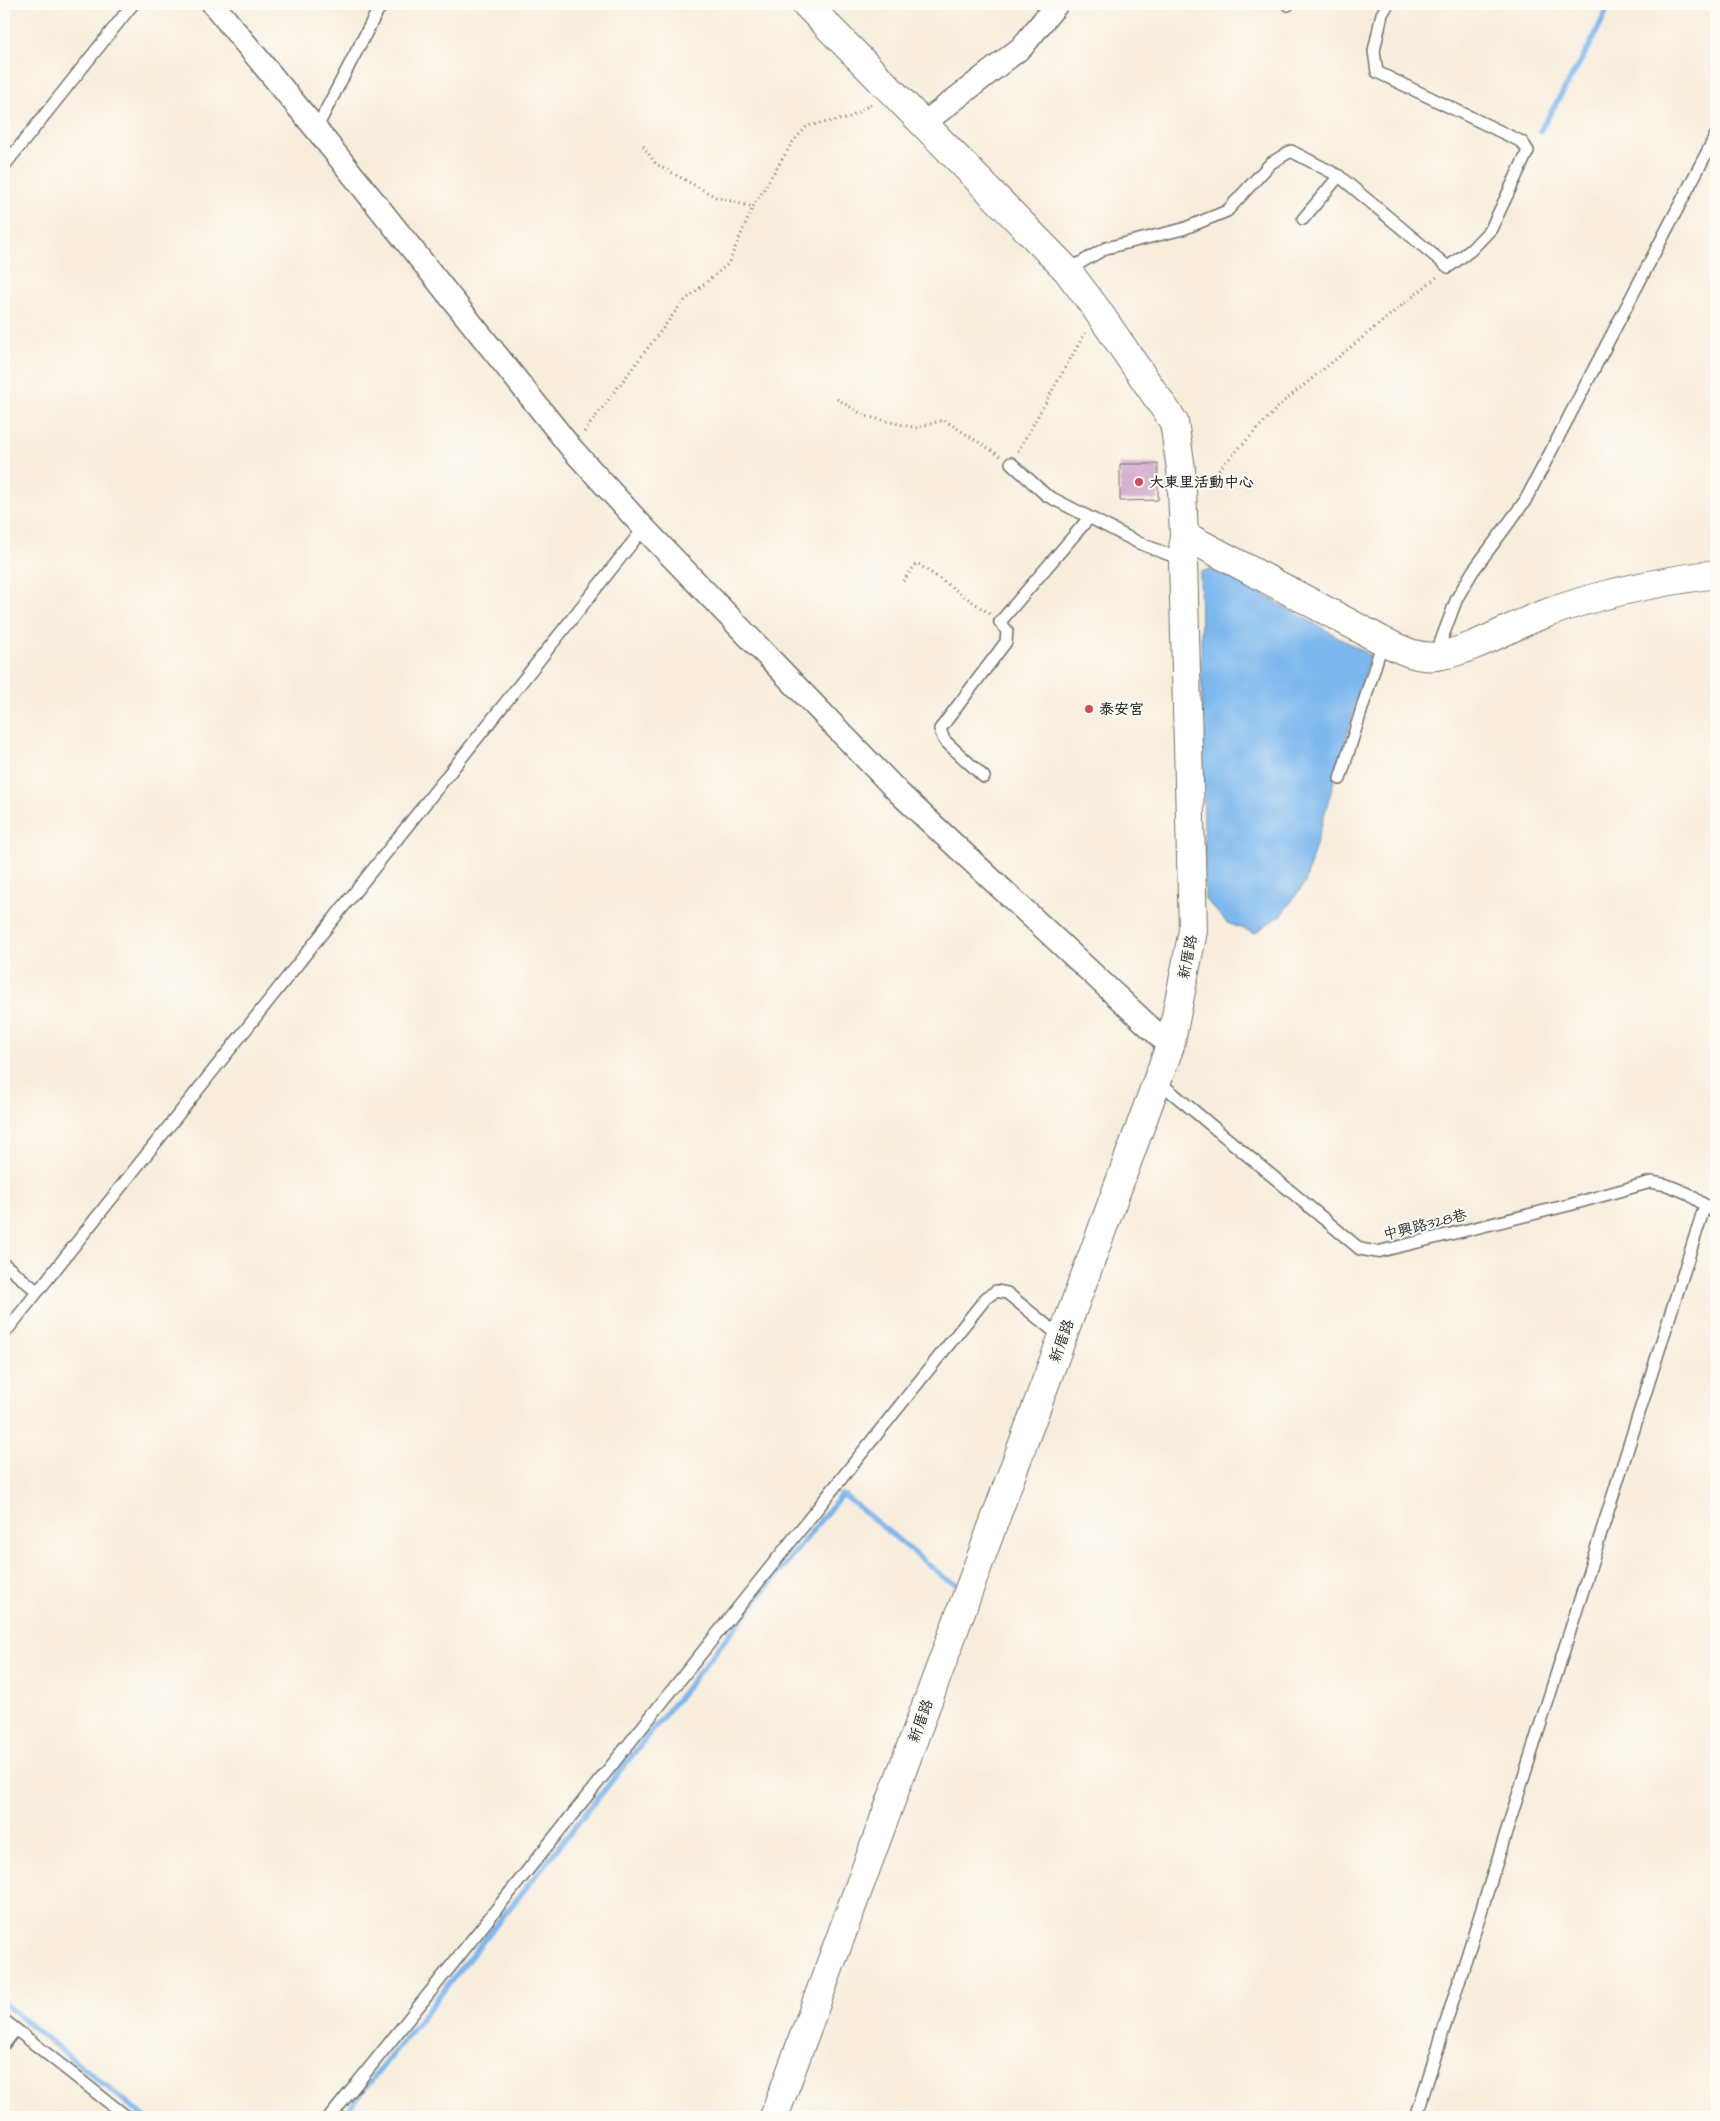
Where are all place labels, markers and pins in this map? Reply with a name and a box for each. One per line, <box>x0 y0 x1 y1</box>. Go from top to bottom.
place label: 大東里活動中心 <box>1149 472 1254 493</box>
marker: 大東里活動中心 <box>1133 476 1145 488</box>
place label: 泰安宮 <box>1099 699 1144 720</box>
marker: 泰安宮 <box>1083 703 1095 715</box>

